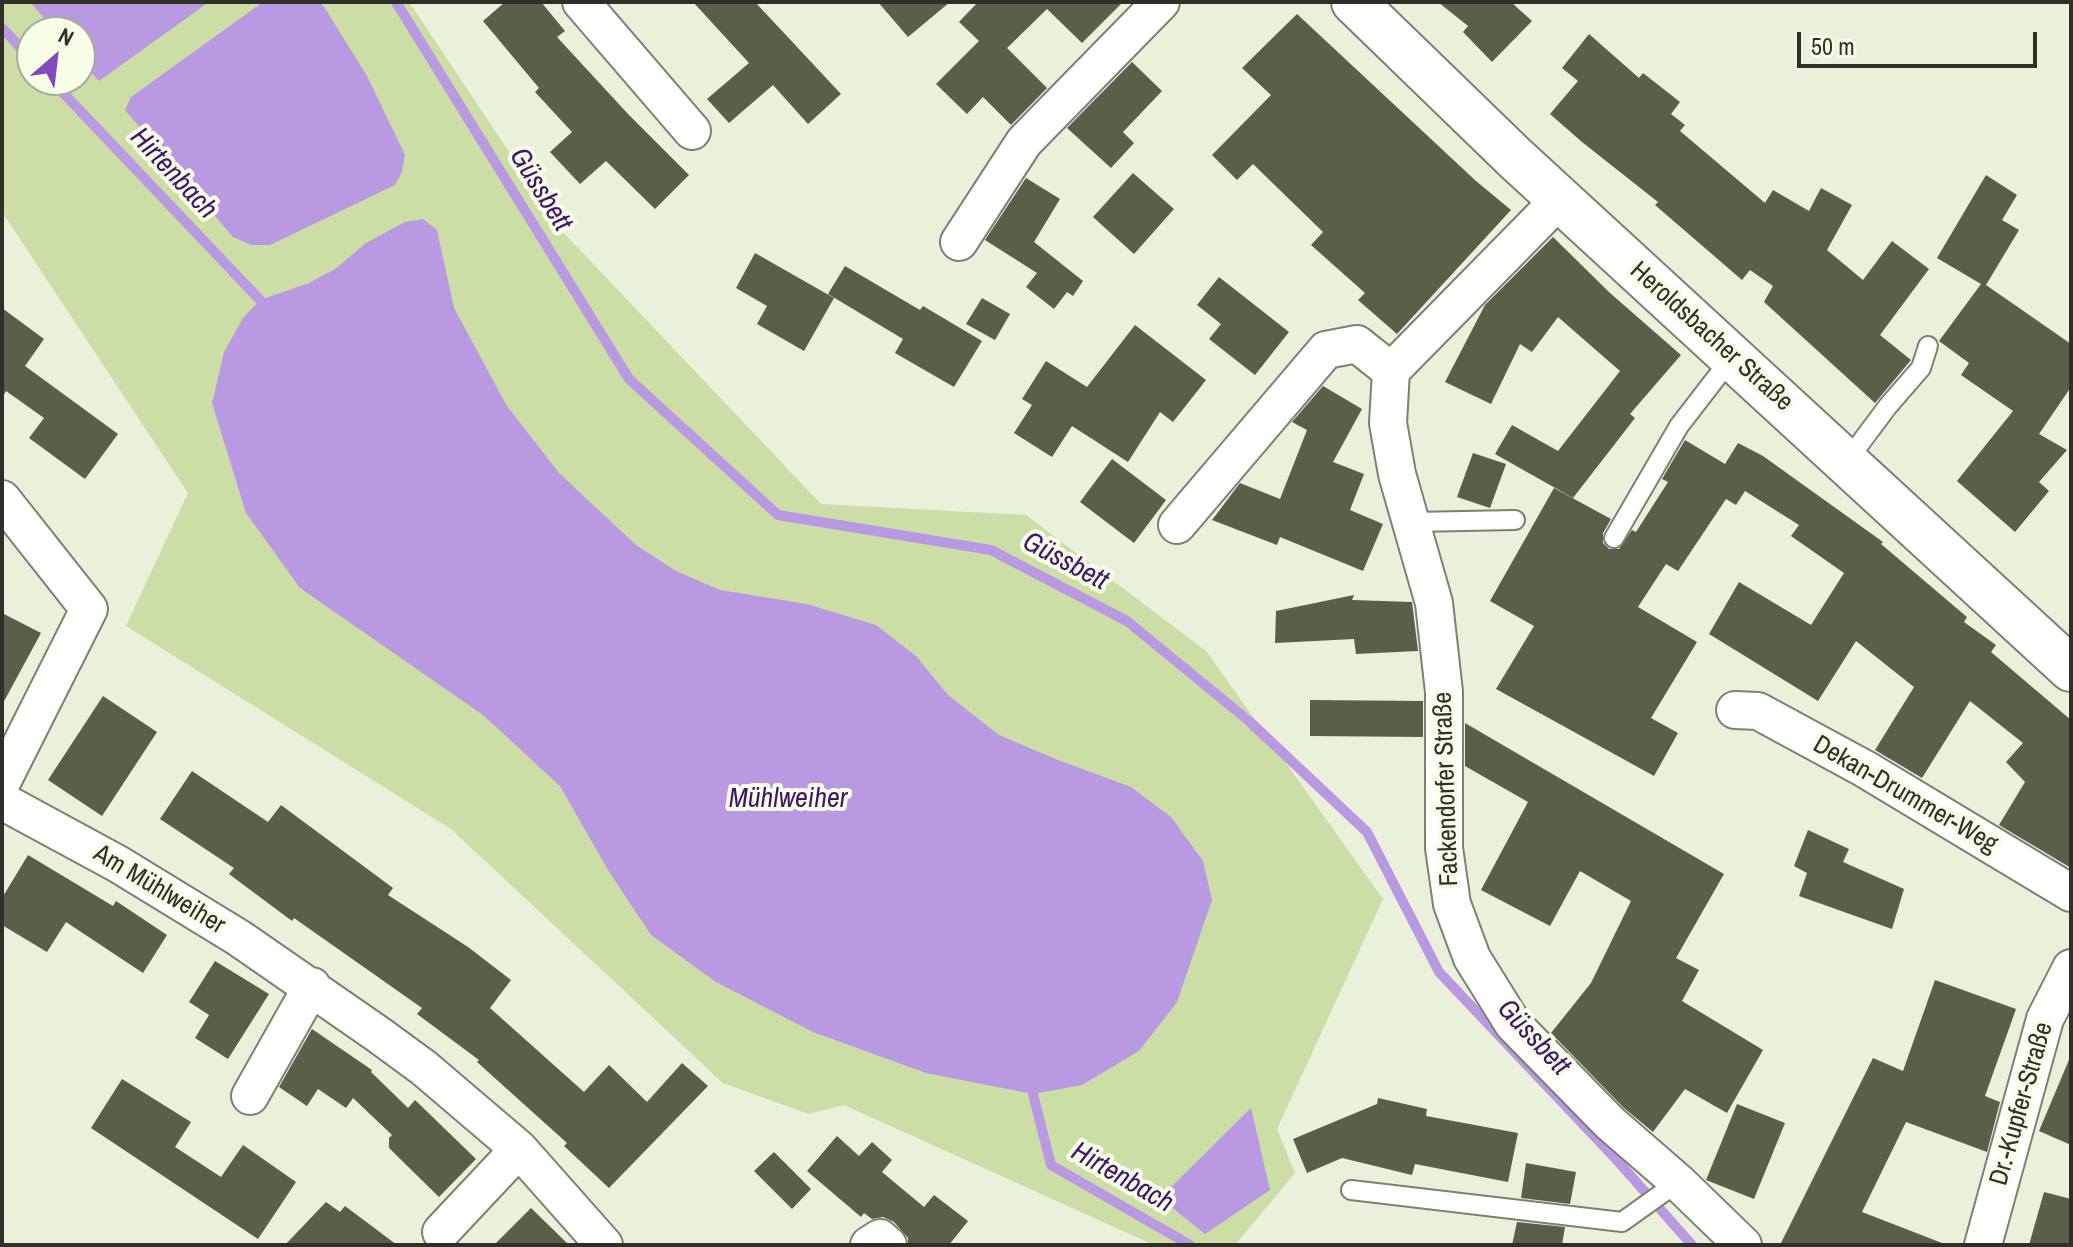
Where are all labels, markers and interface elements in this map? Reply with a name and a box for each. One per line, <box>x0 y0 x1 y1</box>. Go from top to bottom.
north arrow <box>16 16 96 96</box>
scale bar <box>1801 16 2041 66</box>
text: N <box>54 20 79 53</box>
text: 50 m <box>1811 30 1855 62</box>
water label: Hirtenbach <box>122 121 224 227</box>
water label: Güssbett <box>501 142 579 238</box>
street label: Heroldsbacher Straße <box>1623 256 1799 418</box>
water label: Güssbett <box>1017 526 1113 598</box>
street label: Fackendorfer Straße <box>1428 691 1466 887</box>
street label: Dekan-Drummer-Weg <box>1807 729 2003 861</box>
water label: Mühlweiher <box>729 782 847 816</box>
street label: Am Mühlweiher <box>87 838 231 942</box>
water label: Güssbett <box>1489 993 1577 1083</box>
street label: Dr.-Kupfer-Straße <box>1984 1019 2060 1189</box>
water label: Hirtenbach <box>1065 1135 1179 1221</box>

